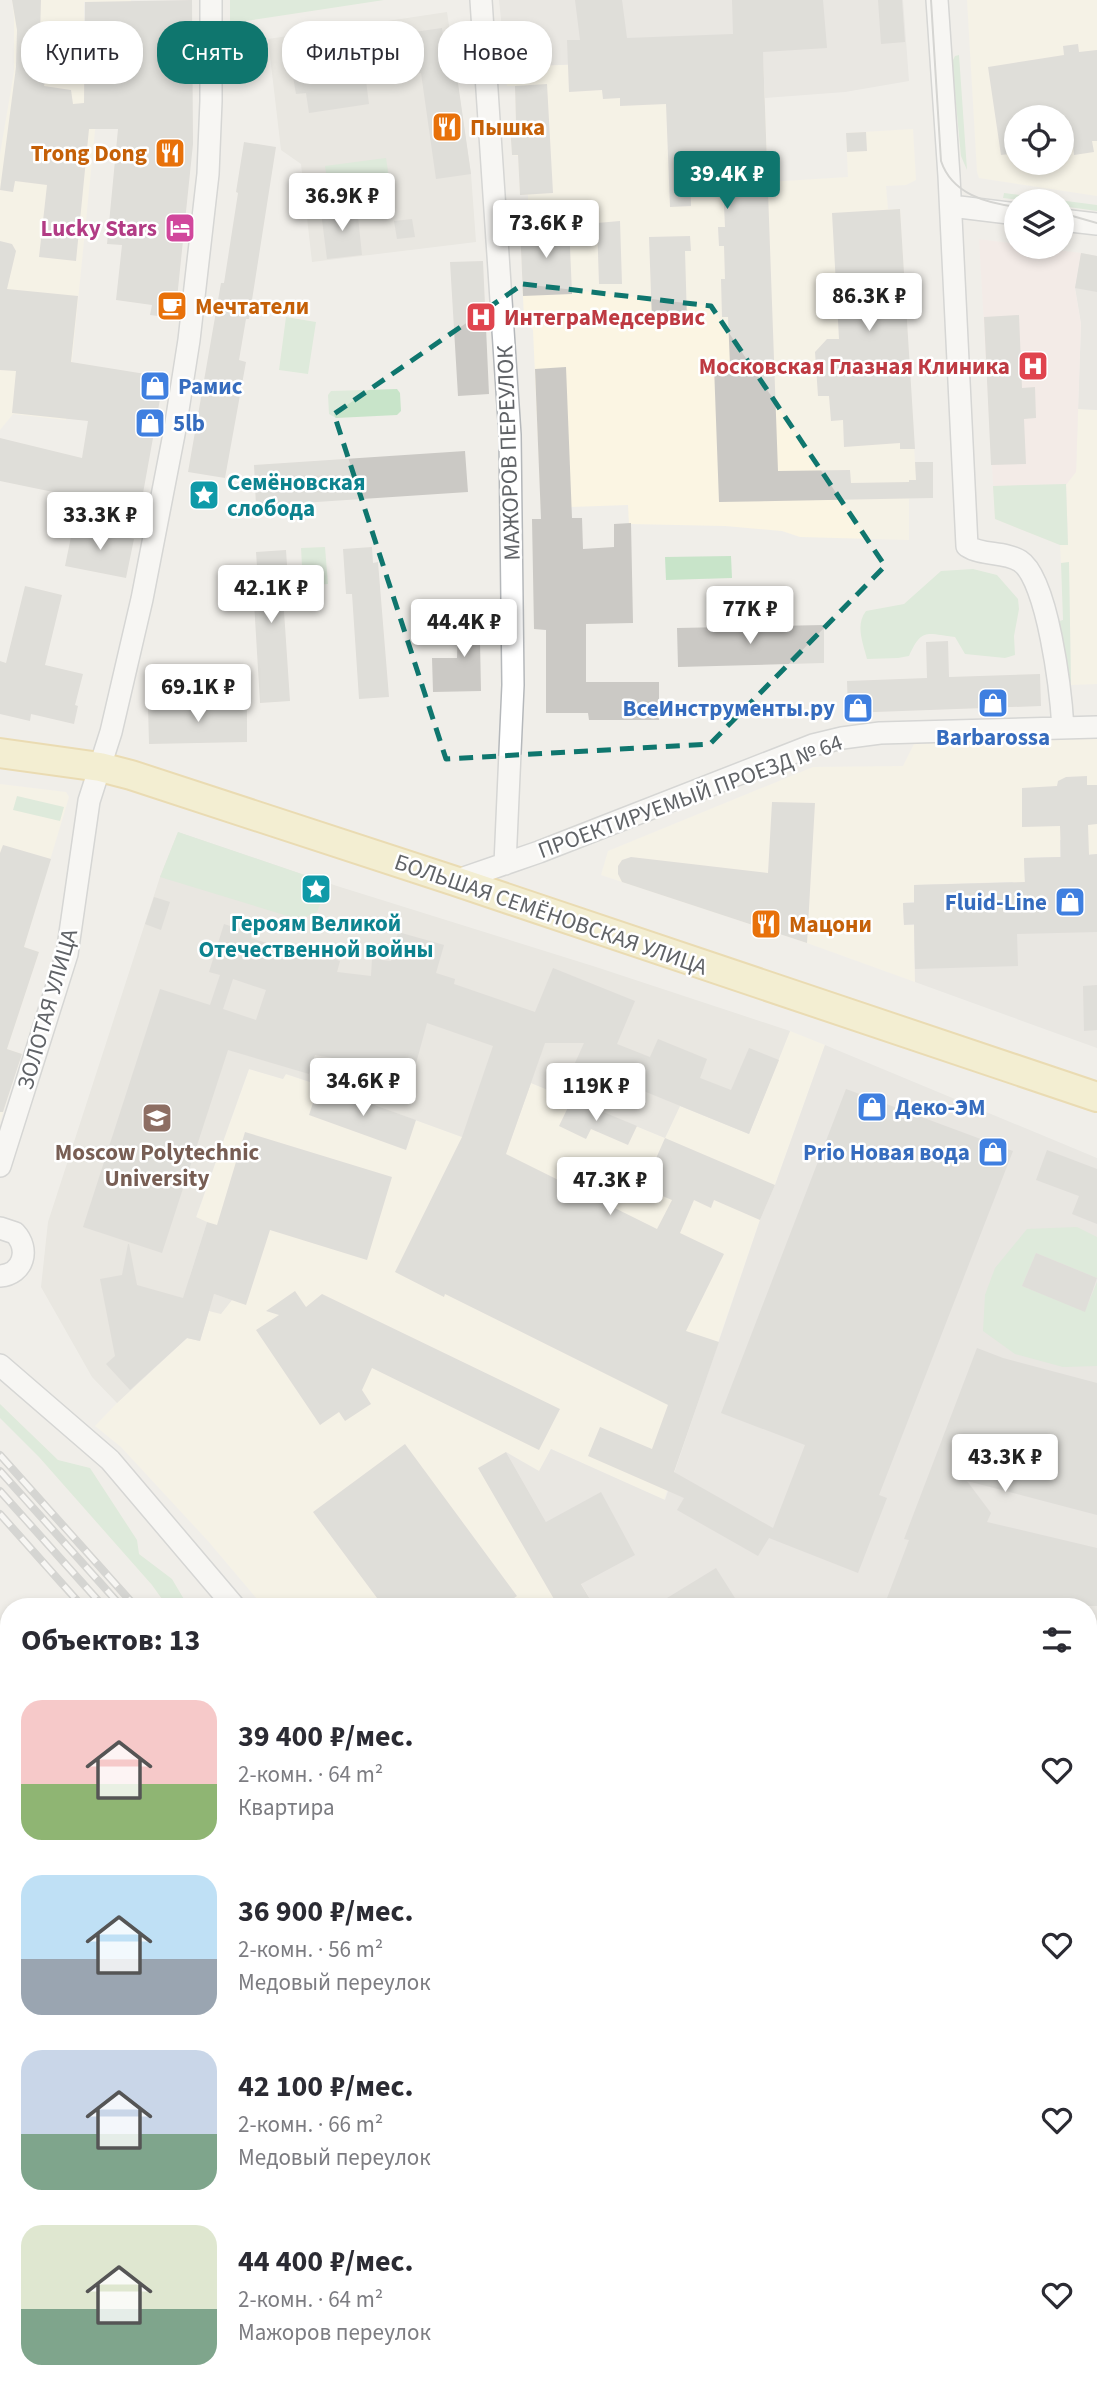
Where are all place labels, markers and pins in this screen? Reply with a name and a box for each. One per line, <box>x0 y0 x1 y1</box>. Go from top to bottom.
restaurant icon: Пышка <box>430 110 464 144</box>
place label: Пышка <box>470 111 545 144</box>
restaurant icon: Trong Dong <box>153 136 187 170</box>
place label: Trong Dong <box>31 137 147 170</box>
pin: 39.4K ₽ <box>662 152 792 211</box>
pin: 36.9K ₽ <box>277 174 407 233</box>
pin: 73.6K ₽ <box>481 201 611 260</box>
hotel icon: Lucky Stars <box>163 211 197 245</box>
place label: Lucky Stars <box>41 212 157 245</box>
pin: 86.3K ₽ <box>804 274 934 333</box>
cafe icon: Мечтатели <box>155 289 189 323</box>
place label: Мечтатели <box>195 290 309 323</box>
hospital icon: ИнтеграМедсервис <box>464 300 498 334</box>
place label: ИнтеграМедсервис <box>504 301 705 334</box>
hospital icon: Московская Глазная Клиника <box>1016 349 1050 383</box>
place label: Московская Глазная Клиника <box>699 350 1010 383</box>
shop icon: Рамис <box>138 369 172 403</box>
place label: Рамис <box>178 370 243 403</box>
shop icon: 5lb <box>133 406 167 440</box>
place label: 5lb <box>173 407 205 440</box>
place label: Семёновская слобода <box>227 466 365 525</box>
place icon: Семёновская слобода <box>187 478 221 512</box>
pin: 33.3K ₽ <box>35 492 165 552</box>
pin: 42.1K ₽ <box>206 566 336 625</box>
pin: 77K ₽ <box>701 586 799 646</box>
pin: 44.4K ₽ <box>399 600 529 659</box>
pin: 69.1K ₽ <box>133 664 263 724</box>
shop icon: Barbarossa <box>976 686 1010 720</box>
shop icon: ВсеИнструменты.ру <box>841 691 875 725</box>
place label: ВсеИнструменты.ру <box>623 692 835 725</box>
place label: Barbarossa <box>936 721 1050 754</box>
place icon: Героям Великой Отечественной войны <box>299 872 333 906</box>
shop icon: Fluid-Line <box>1053 885 1087 919</box>
place label: Fluid-Line <box>945 886 1047 919</box>
place label: Героям Великой Отечественной войны <box>198 907 434 966</box>
restaurant icon: Мацони <box>749 907 783 941</box>
place label: Мацони <box>789 908 872 941</box>
pin: 34.6K ₽ <box>298 1058 428 1118</box>
pin: 119K ₽ <box>539 1064 653 1123</box>
shop icon: Деко-ЭМ <box>855 1090 889 1124</box>
place label: Деко-ЭМ <box>895 1091 986 1124</box>
school or university icon: Moscow Polytechnic University <box>140 1101 174 1135</box>
shop icon: Prio Новая вода <box>976 1135 1010 1169</box>
place label: Moscow Polytechnic University <box>55 1136 260 1195</box>
place label: Prio Новая вода <box>803 1136 970 1169</box>
pin: 47.3K ₽ <box>545 1158 675 1217</box>
pin: 43.3K ₽ <box>940 1434 1070 1494</box>

